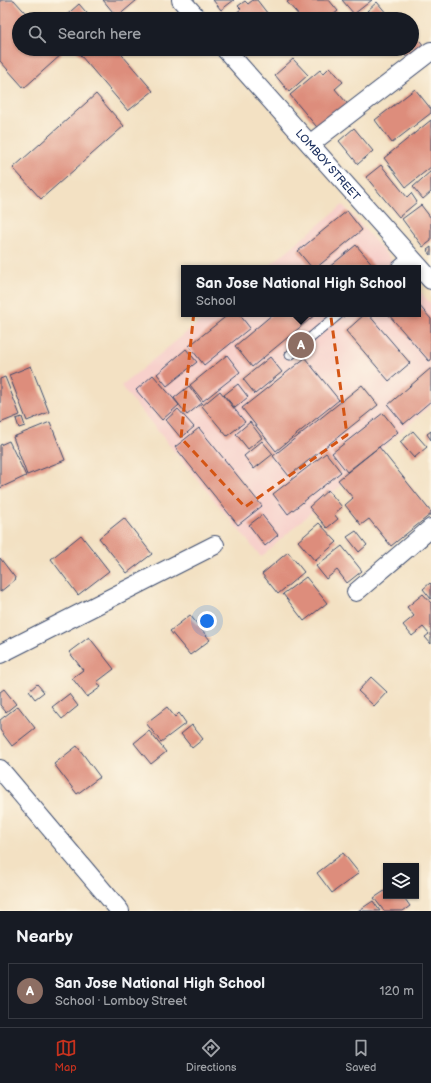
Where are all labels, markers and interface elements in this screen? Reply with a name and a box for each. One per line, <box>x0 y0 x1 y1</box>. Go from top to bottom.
search box <box>12 12 419 56</box>
icon: search <box>26 23 48 45</box>
text: Search here <box>58 25 141 44</box>
street label: LOMBOY STREET <box>293 127 363 203</box>
popup <box>181 265 421 317</box>
text: San Jose National High School <box>196 274 406 293</box>
text: School <box>196 293 236 309</box>
pin: A <box>288 330 314 360</box>
your location <box>197 611 217 631</box>
map controls <box>383 863 419 899</box>
button: layers <box>383 863 419 899</box>
text: Nearby <box>16 927 73 947</box>
text: San Jose National High School <box>55 974 265 993</box>
text: A <box>26 983 34 999</box>
text: 120 m <box>379 983 414 999</box>
text: School · Lomboy Street <box>55 993 187 1009</box>
tab: Map <box>55 1037 77 1074</box>
tab: Directions <box>186 1037 236 1074</box>
tab: Saved <box>346 1037 376 1074</box>

